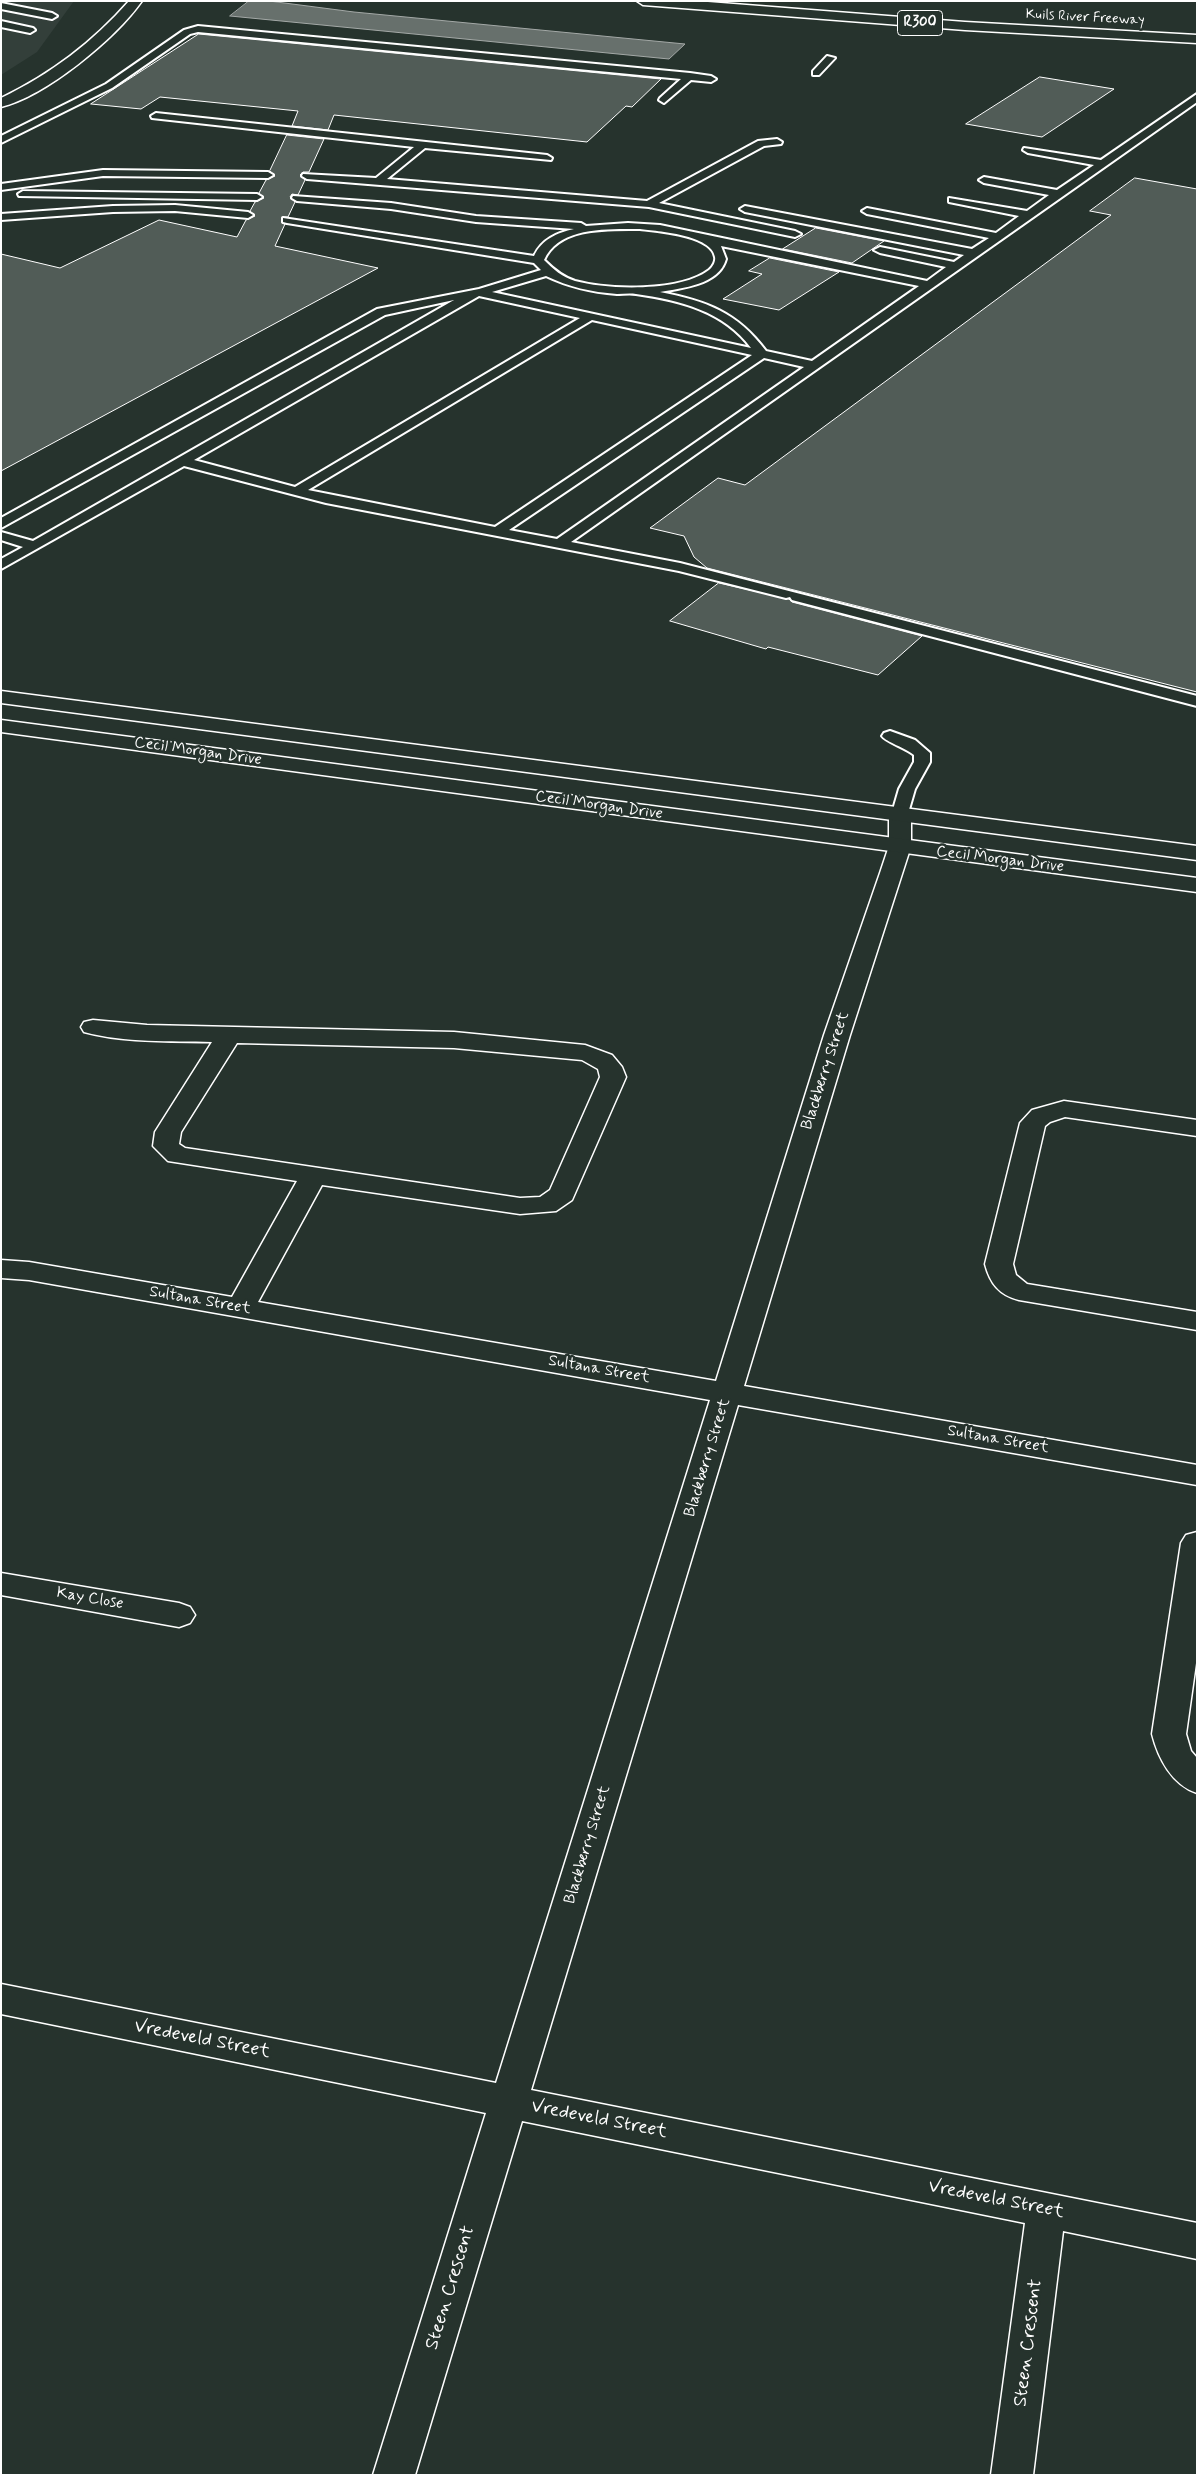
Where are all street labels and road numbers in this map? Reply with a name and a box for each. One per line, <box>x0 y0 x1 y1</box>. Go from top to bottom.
street label: Kuils River Freeway <box>1025 6 1145 30</box>
road number: R300 <box>898 10 942 36</box>
street label: Cecil Morgan Drive <box>133 734 263 770</box>
street label: Cecil Morgan Drive <box>534 788 664 824</box>
street label: Cecil Morgan Drive <box>935 843 1065 877</box>
street label: Blackberry Street <box>798 1010 854 1132</box>
street label: Sultana Street <box>148 1283 252 1319</box>
street label: Sultana Street <box>547 1352 651 1388</box>
street label: Blackberry Street <box>681 1396 735 1520</box>
street label: Sultana Street <box>946 1422 1050 1458</box>
street label: Kay Close <box>55 1584 125 1614</box>
street label: Blackberry Street <box>561 1783 615 1907</box>
street label: Vredeveld Street <box>132 2016 272 2064</box>
street label: Vredeveld Street <box>529 2096 669 2144</box>
street label: Vredeveld Street <box>926 2176 1066 2224</box>
street label: Steen Crescent <box>421 2223 481 2353</box>
street label: Steen Crescent <box>1010 2278 1048 2408</box>

